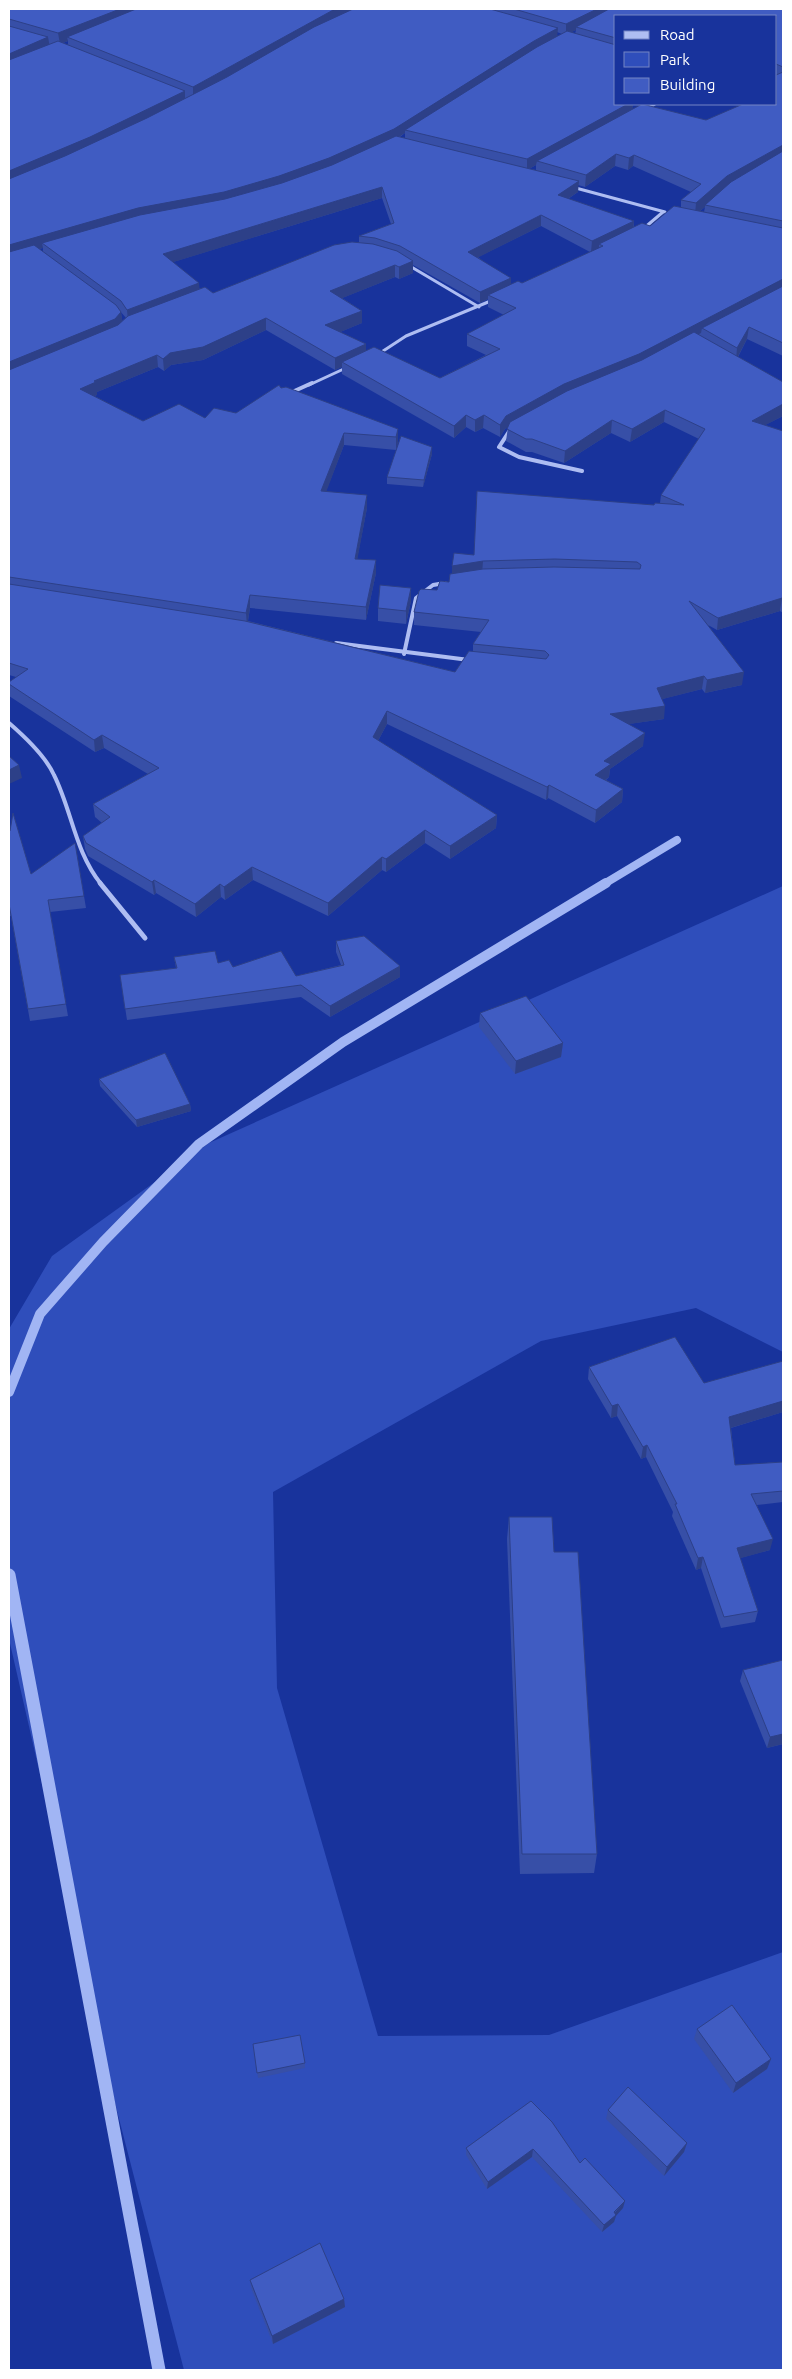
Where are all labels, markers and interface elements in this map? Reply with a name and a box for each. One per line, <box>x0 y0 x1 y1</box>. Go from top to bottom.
legend <box>614 15 777 105</box>
text: Road <box>660 26 695 43</box>
text: Park <box>660 51 690 68</box>
text: Building <box>660 76 715 93</box>

